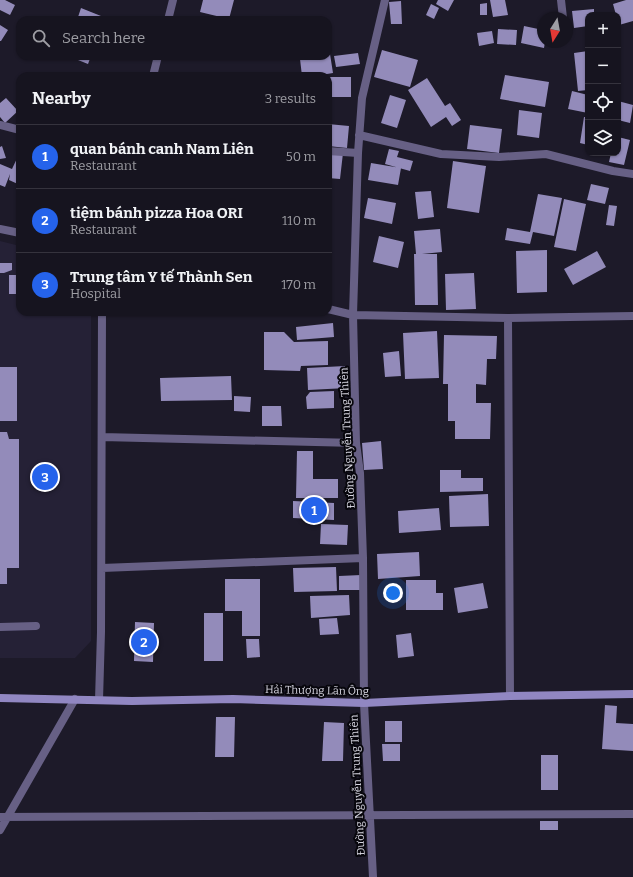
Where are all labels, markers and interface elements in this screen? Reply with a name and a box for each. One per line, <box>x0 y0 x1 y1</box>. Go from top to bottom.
north arrow <box>537 12 573 48</box>
map controls <box>585 12 621 156</box>
button: + <box>585 12 621 48</box>
search box <box>16 16 332 60</box>
icon: search <box>30 27 52 49</box>
text: Search here <box>62 29 145 47</box>
button: − <box>585 48 621 84</box>
button: locate <box>585 84 621 120</box>
text: Nearby <box>32 88 91 109</box>
text: 3 results <box>265 91 316 106</box>
button: layers <box>585 120 621 156</box>
text: quan bánh canh Nam Liên <box>70 140 254 158</box>
text: 1 <box>42 149 48 164</box>
text: 50 m <box>286 149 316 164</box>
text: Restaurant <box>70 158 137 173</box>
text: tiệm bánh pizza Hoa ORI <box>70 204 243 222</box>
text: 2 <box>41 213 49 228</box>
text: 110 m <box>282 213 316 228</box>
text: Restaurant <box>70 222 137 237</box>
text: Trung tâm Y tế Thành Sen <box>70 268 252 286</box>
text: 3 <box>41 277 49 292</box>
text: 170 m <box>281 277 316 292</box>
text: Hospital <box>70 286 121 301</box>
street label: Đường Nguyễn Trung Thiên <box>337 367 358 509</box>
pin: 3 <box>32 462 58 492</box>
pin: 1 <box>301 495 327 525</box>
your location <box>383 583 403 603</box>
pin: 2 <box>131 627 157 657</box>
street label: Hải Thượng Lãn Ông <box>265 682 369 698</box>
street label: Đường Nguyễn Trung Thiên <box>347 714 368 856</box>

